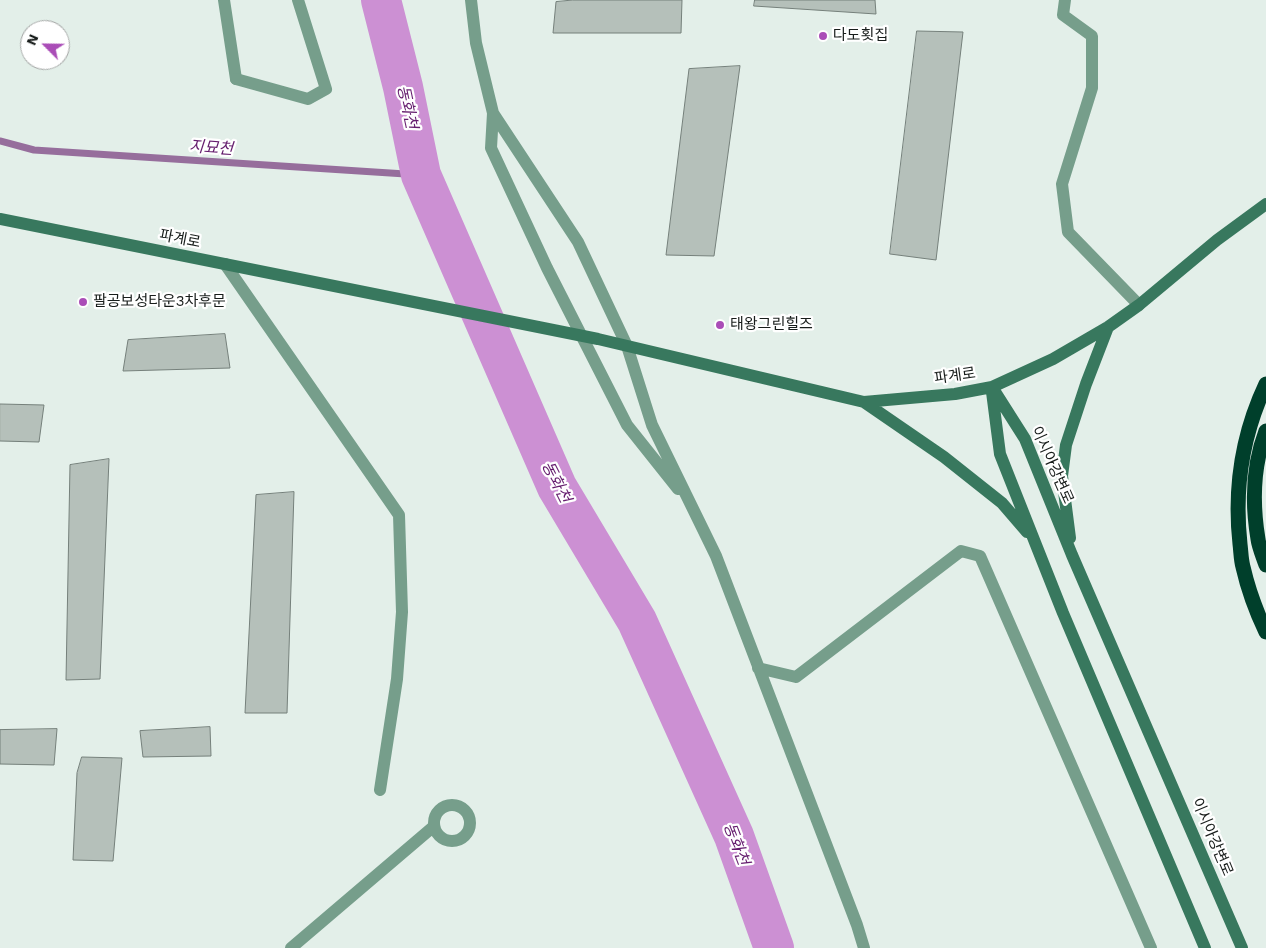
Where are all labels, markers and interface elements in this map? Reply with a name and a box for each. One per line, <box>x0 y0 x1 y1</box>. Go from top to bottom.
north arrow <box>20 20 70 70</box>
place label: 다도횟집 <box>833 27 888 45</box>
marker: 다도횟집 <box>817 30 829 42</box>
text: N <box>23 32 42 47</box>
water label: 동화천 <box>393 83 421 131</box>
water label: 지묘천 <box>188 137 234 159</box>
street label: 파계로 <box>158 226 202 252</box>
place label: 팔공보성타운3차후문 <box>93 293 226 311</box>
marker: 팔공보성타운3차후문 <box>77 296 89 308</box>
place label: 태왕그린힐즈 <box>730 316 813 334</box>
marker: 태왕그린힐즈 <box>714 319 726 331</box>
street label: 파계로 <box>933 364 977 388</box>
street label: 이시아강변로 <box>1027 424 1077 506</box>
water label: 동화천 <box>537 458 575 506</box>
street label: 이시아강변로 <box>1188 795 1236 879</box>
water label: 동화천 <box>719 820 753 868</box>

